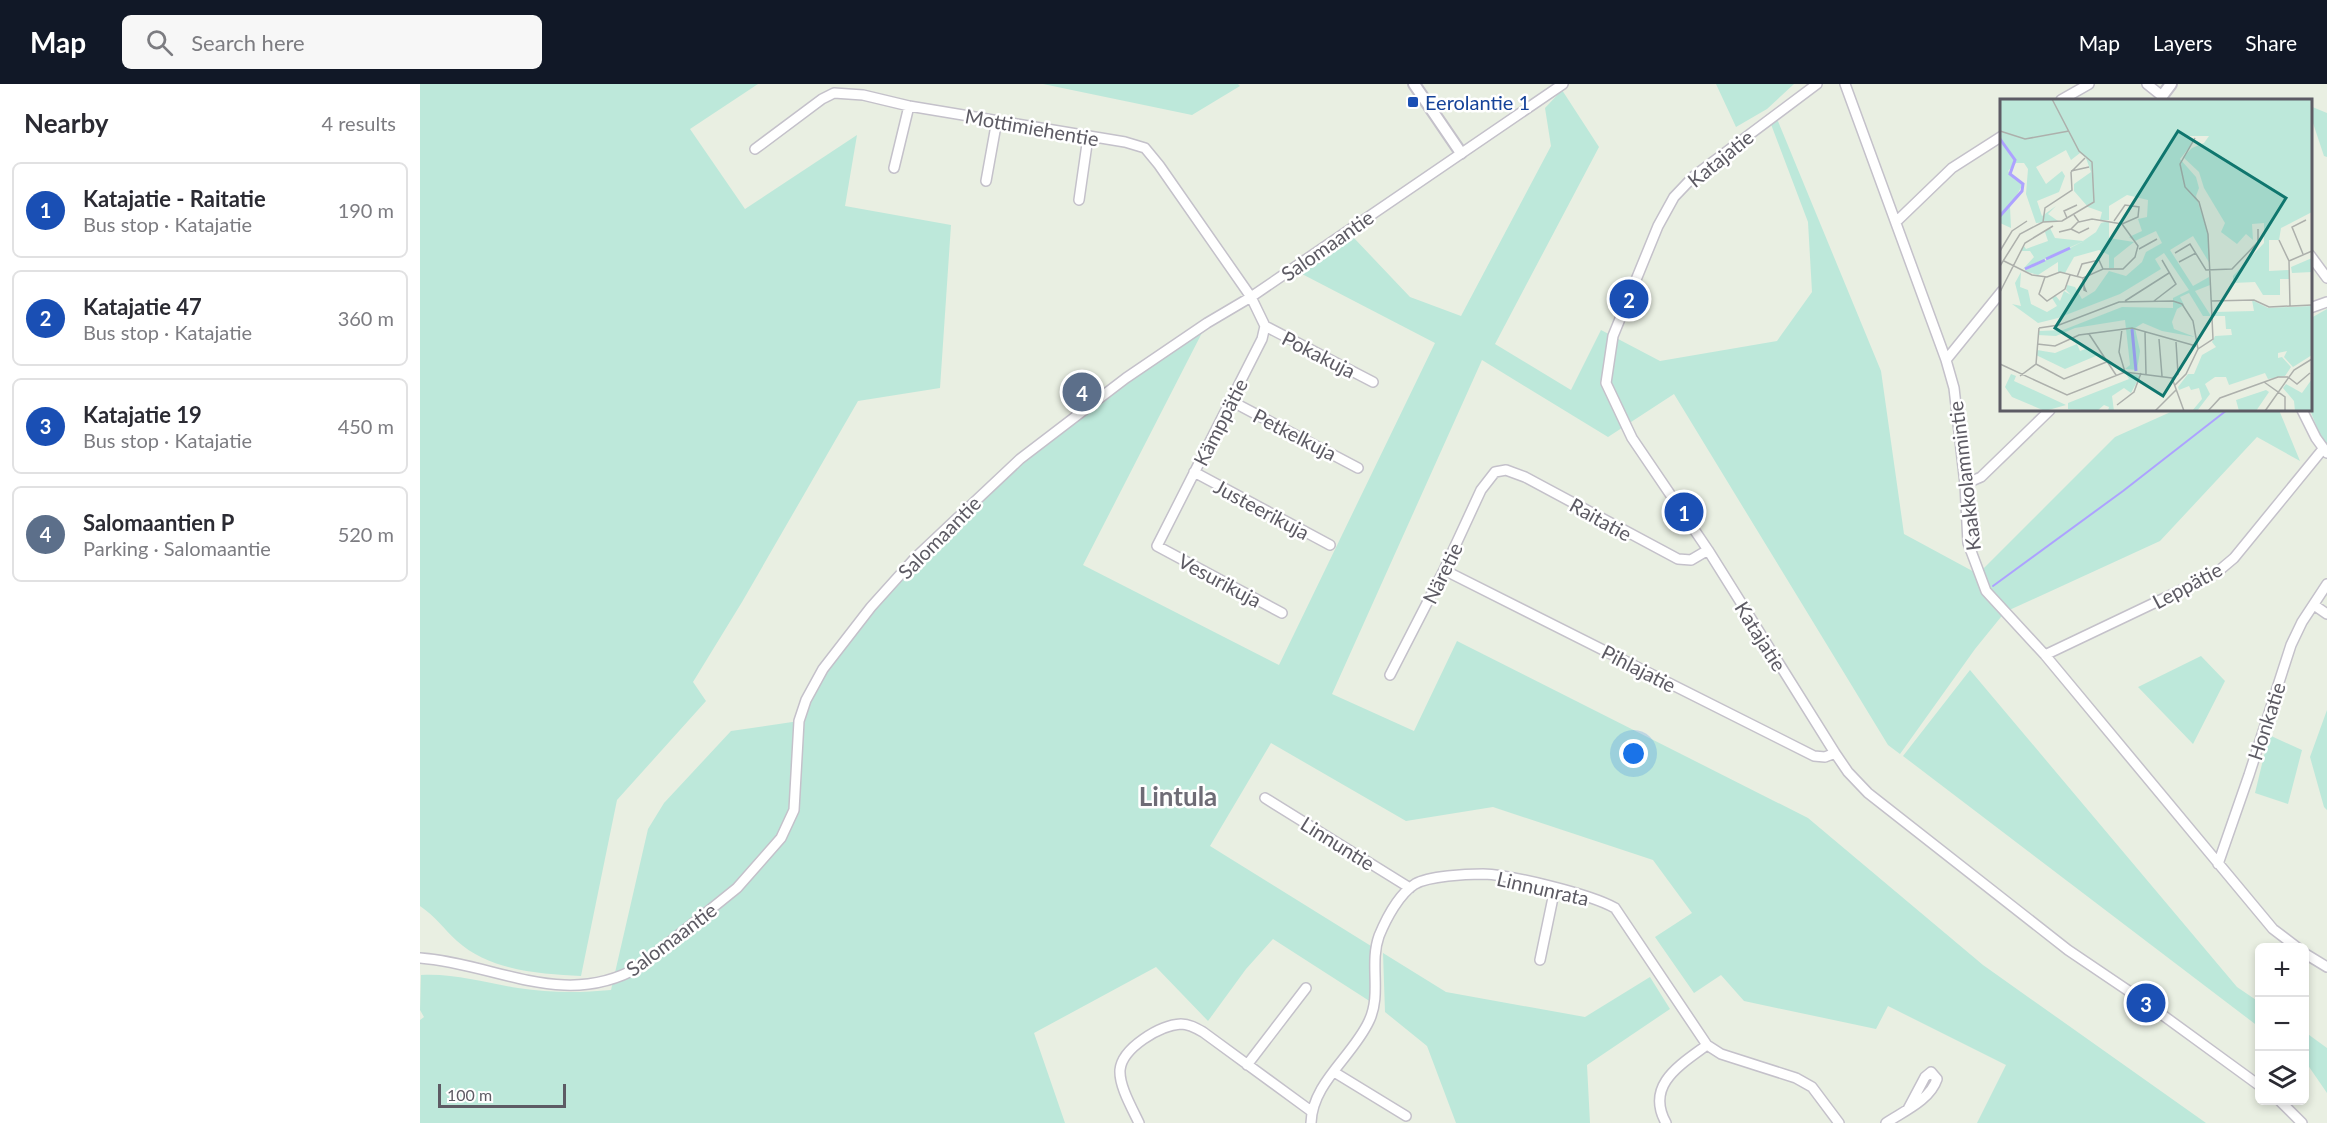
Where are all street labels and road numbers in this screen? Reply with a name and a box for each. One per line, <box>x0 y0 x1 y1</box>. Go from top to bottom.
street label: Mottimiehentie <box>963 103 1101 151</box>
street label: Katajatie <box>1682 124 1758 192</box>
street label: Salomaantie <box>1276 204 1378 286</box>
street label: Pokakuja <box>1278 325 1360 383</box>
street label: Kämppätie <box>1188 374 1252 470</box>
street label: Kaakkolammintie <box>1943 400 1985 552</box>
street label: Petkelkuja <box>1249 403 1341 465</box>
street label: Justeerikuja <box>1210 474 1314 544</box>
street label: Salomaantie <box>893 491 985 583</box>
street label: Raitatie <box>1566 492 1636 546</box>
street label: Näretie <box>1417 538 1467 608</box>
street label: Vesurikuja <box>1174 548 1266 612</box>
street label: Leppätie <box>2148 557 2226 613</box>
street label: Katajatie <box>1730 597 1792 675</box>
street label: Pihlajatie <box>1598 639 1680 697</box>
street label: Honkatie <box>2242 679 2290 763</box>
street label: Linnuntie <box>1297 811 1379 875</box>
street label: Linnunrata <box>1495 866 1591 910</box>
street label: Salomaantie <box>621 897 721 981</box>

